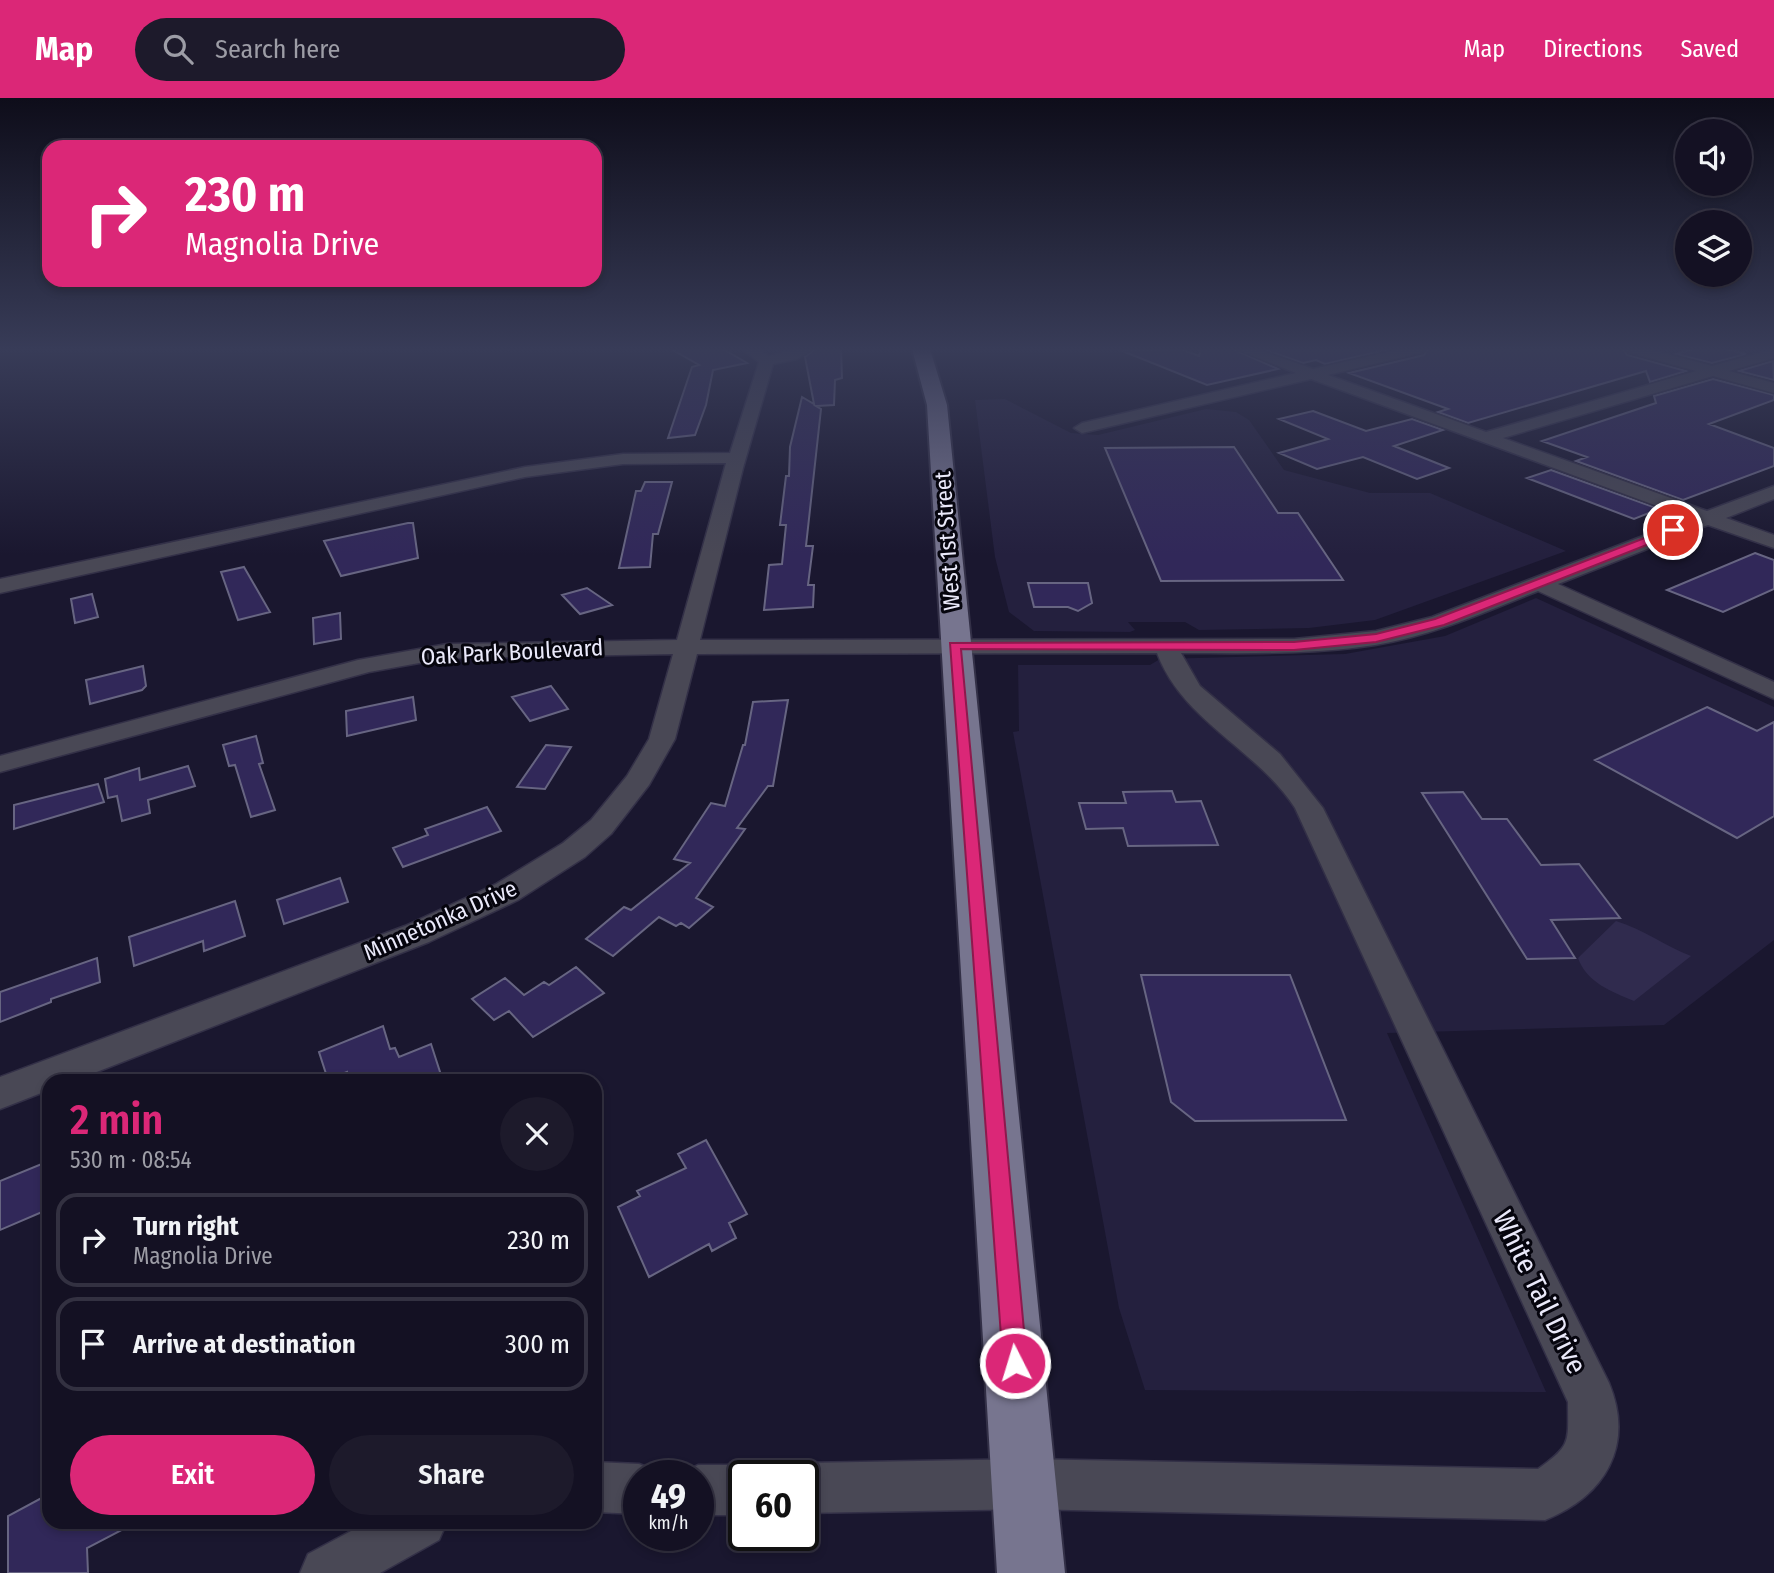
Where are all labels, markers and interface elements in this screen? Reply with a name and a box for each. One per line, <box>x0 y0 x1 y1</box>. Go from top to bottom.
search box <box>135 18 625 81</box>
text: Map <box>35 29 93 69</box>
icon: search <box>159 30 197 68</box>
text: Search here <box>215 34 340 65</box>
text: Map <box>1464 35 1505 63</box>
text: Directions <box>1543 35 1642 63</box>
text: Saved <box>1680 35 1739 63</box>
map controls <box>1675 119 1752 287</box>
button: sound <box>1675 119 1752 196</box>
text: 230 m <box>185 165 305 224</box>
icon: right <box>70 168 161 259</box>
button: layers <box>1675 210 1752 287</box>
text: Magnolia Drive <box>185 225 379 263</box>
street label: West 1st Street <box>928 470 966 612</box>
pin <box>1643 500 1703 560</box>
icon: arrive <box>1654 511 1692 549</box>
street label: Oak Park Boulevard <box>420 633 604 671</box>
street label: Minnetonka Drive <box>359 874 521 966</box>
text: 2 min <box>70 1095 163 1145</box>
button: close <box>500 1097 574 1171</box>
text: 530 m · 08:54 <box>70 1146 192 1174</box>
street label: White Tail Drive <box>1486 1205 1594 1379</box>
text: Turn right <box>133 1211 239 1242</box>
icon: right <box>74 1221 112 1259</box>
text: 230 m <box>507 1225 570 1256</box>
text: Magnolia Drive <box>133 1242 273 1270</box>
icon: arrive <box>74 1325 112 1363</box>
position arrow <box>978 1326 1052 1400</box>
text: Arrive at destination <box>133 1329 356 1360</box>
text: 300 m <box>505 1329 570 1360</box>
button: Exit <box>70 1435 315 1515</box>
button: Share <box>329 1435 574 1515</box>
speed limit sign: 60 <box>728 1460 819 1551</box>
text: 49 <box>651 1475 686 1517</box>
text: km/h <box>648 1512 689 1534</box>

